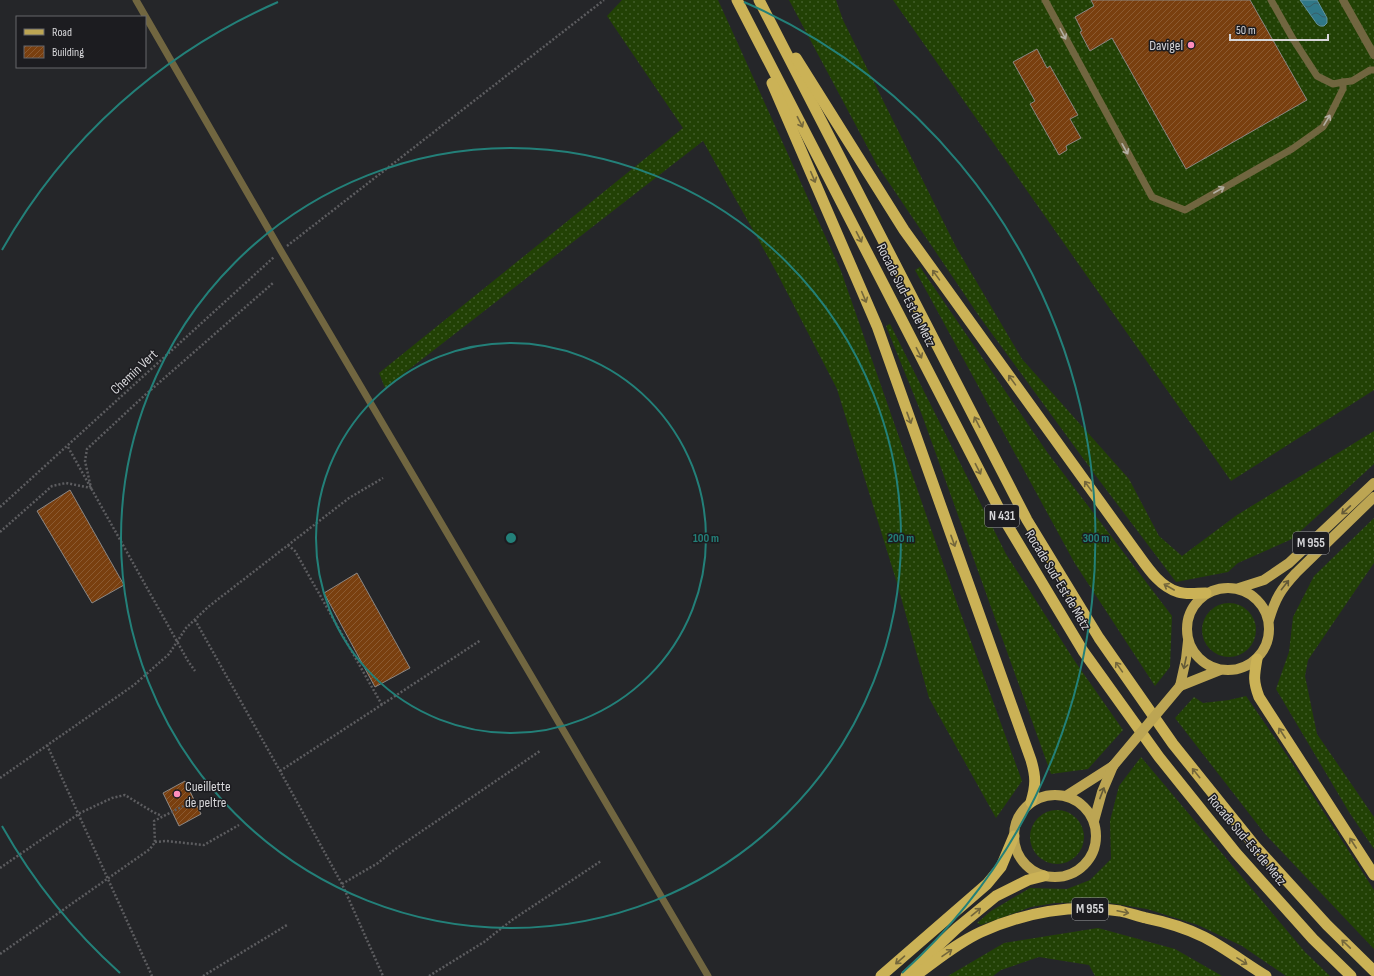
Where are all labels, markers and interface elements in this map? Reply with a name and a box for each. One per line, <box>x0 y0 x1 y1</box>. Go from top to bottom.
legend <box>16 16 146 68</box>
scale bar <box>1230 16 1328 42</box>
text: 50 m <box>1236 23 1256 38</box>
text: Road <box>52 25 72 40</box>
one-way arrow <box>1060 28 1068 40</box>
place label: Davigel <box>1149 37 1183 54</box>
marker: Davigel <box>1186 40 1196 50</box>
text: Building <box>52 45 84 60</box>
one-way arrow <box>1324 114 1332 126</box>
one-way arrow <box>796 116 804 128</box>
one-way arrow <box>1122 142 1130 154</box>
one-way arrow <box>809 171 817 183</box>
one-way arrow <box>1213 186 1225 194</box>
one-way arrow <box>856 231 863 243</box>
street label: Rocade Sud-Est de Metz <box>873 240 939 350</box>
one-way arrow <box>932 270 941 281</box>
one-way arrow <box>861 290 868 302</box>
street label: Chemin Vert <box>107 346 161 398</box>
one-way arrow <box>915 347 923 359</box>
one-way arrow <box>1008 375 1017 386</box>
one-way arrow <box>906 412 914 424</box>
one-way arrow <box>972 416 980 428</box>
one-way arrow <box>975 462 982 474</box>
one-way arrow <box>1084 481 1093 492</box>
road number: N 431 <box>985 505 1019 527</box>
one-way arrow <box>1341 505 1351 514</box>
street label: Rocade Sud-Est de Metz <box>1021 527 1095 633</box>
centre of rings <box>504 531 518 545</box>
text: 100 m <box>693 531 719 546</box>
text: 200 m <box>888 531 914 546</box>
text: 300 m <box>1083 531 1109 546</box>
road number: M 955 <box>1293 532 1329 554</box>
one-way arrow <box>950 534 957 547</box>
one-way arrow <box>1281 580 1289 591</box>
one-way arrow <box>1163 583 1175 591</box>
one-way arrow <box>1181 657 1189 670</box>
one-way arrow <box>1115 662 1123 673</box>
one-way arrow <box>1278 727 1286 739</box>
one-way arrow <box>1191 767 1200 778</box>
place label: Cueillette de peltre <box>185 778 231 811</box>
one-way arrow <box>1098 787 1106 799</box>
marker: Cueillette de peltre <box>172 789 182 799</box>
street label: Rocade Sud-Est de Metz <box>1204 791 1290 889</box>
one-way arrow <box>1349 837 1357 848</box>
road number: M 955 <box>1072 898 1108 920</box>
one-way arrow <box>971 908 981 917</box>
one-way arrow <box>1116 909 1129 917</box>
one-way arrow <box>1341 939 1351 949</box>
one-way arrow <box>941 949 952 957</box>
one-way arrow <box>895 955 906 964</box>
one-way arrow <box>1236 957 1247 965</box>

